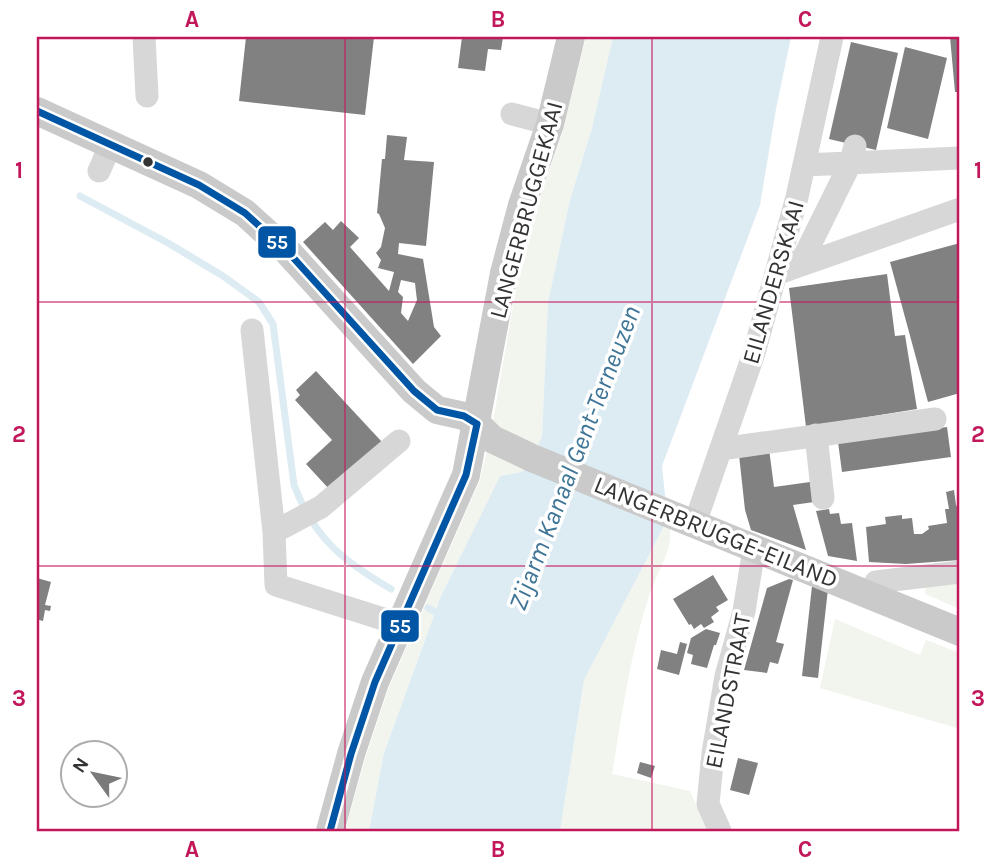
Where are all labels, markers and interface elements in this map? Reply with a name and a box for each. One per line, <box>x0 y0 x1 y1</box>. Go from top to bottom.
text: A <box>185 6 199 33</box>
text: B <box>491 6 505 33</box>
text: C <box>798 6 812 33</box>
street label: LANGERBRUGGEKAAI <box>484 98 568 322</box>
unlabelled marker <box>141 155 155 169</box>
text: 1 <box>15 157 23 184</box>
text: 1 <box>974 157 982 184</box>
street label: EILANDERSKAAI <box>736 197 810 367</box>
line badge: 55 <box>257 225 297 259</box>
text: 55 <box>266 232 288 254</box>
water label: Zijarm Kanaal Gent-Terneuzen <box>502 301 647 615</box>
text: 2 <box>12 421 26 448</box>
text: 2 <box>971 421 985 448</box>
street label: LANGERBRUGGE-EILAND <box>590 470 842 594</box>
line badge: 55 <box>380 609 420 643</box>
street label: EILANDSTRAAT <box>699 611 757 771</box>
text: 55 <box>389 616 411 638</box>
text: 3 <box>12 685 26 712</box>
text: 3 <box>971 685 985 712</box>
north arrow <box>60 738 130 808</box>
text: N <box>68 754 94 777</box>
text: A <box>185 836 199 863</box>
text: B <box>491 836 505 863</box>
text: C <box>798 836 812 863</box>

